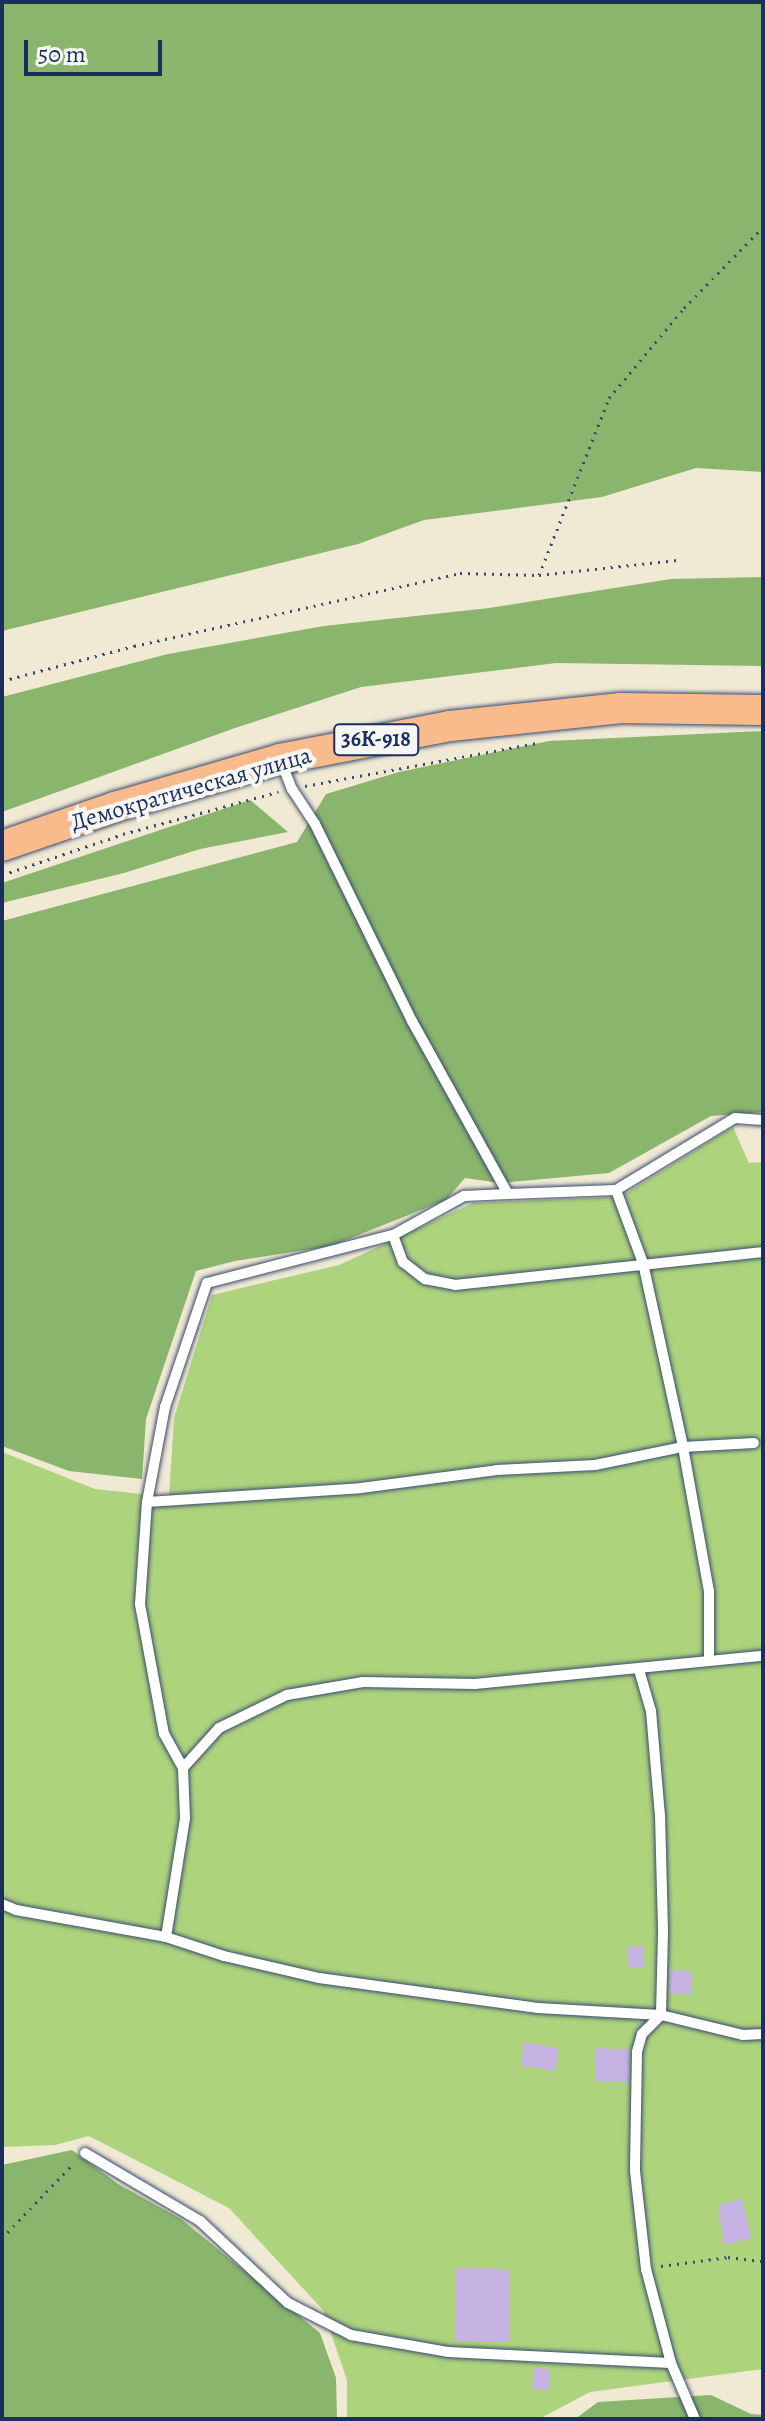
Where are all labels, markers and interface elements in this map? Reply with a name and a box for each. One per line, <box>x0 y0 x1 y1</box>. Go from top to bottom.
scale bar <box>28 24 166 74</box>
text: 50 m <box>38 38 86 70</box>
road number: 36К-918 <box>332 722 420 758</box>
street label: Демократическая улица <box>67 741 315 837</box>

